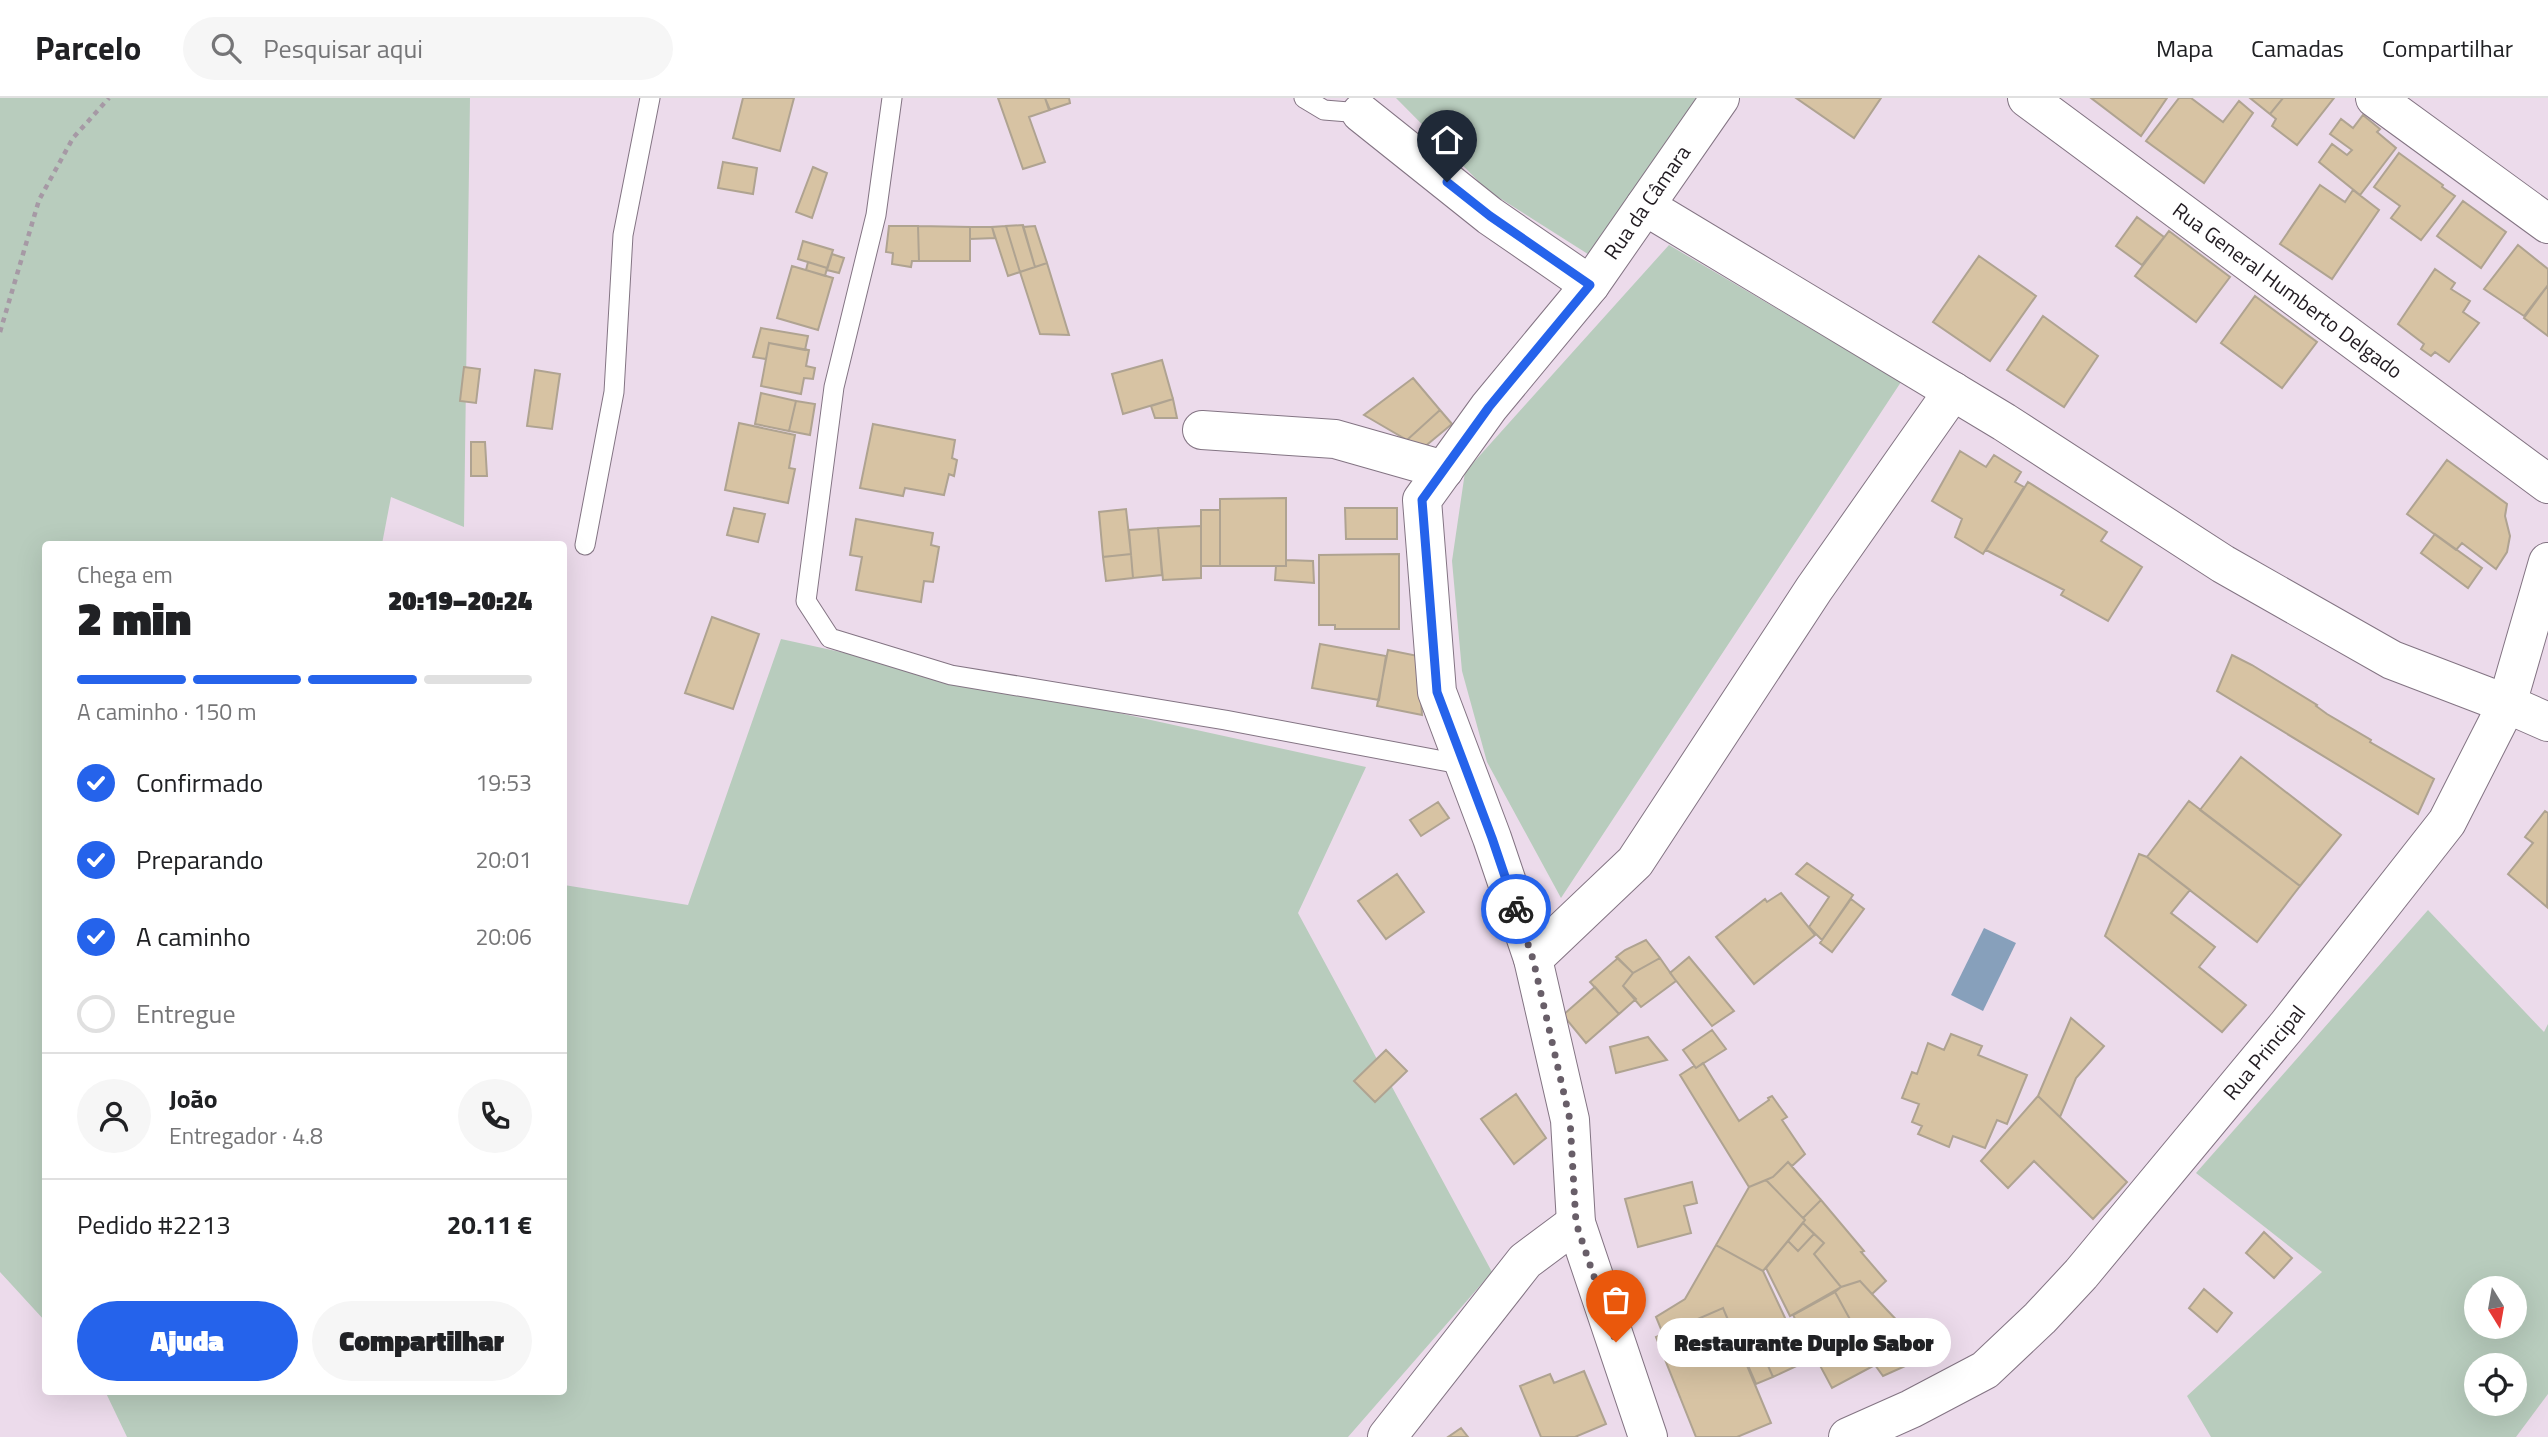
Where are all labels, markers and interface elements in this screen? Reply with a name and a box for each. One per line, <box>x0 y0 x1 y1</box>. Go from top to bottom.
search box <box>183 17 673 80</box>
text: Parcelo <box>35 23 141 73</box>
icon: search <box>207 29 245 67</box>
text: Pesquisar aqui <box>263 29 423 68</box>
text: Mapa <box>2156 30 2213 66</box>
text: Camadas <box>2251 30 2344 66</box>
text: Compartilhar <box>2382 30 2513 66</box>
pin <box>1417 110 1477 182</box>
icon: home <box>1428 121 1466 159</box>
street label: Rua da Câmara <box>1595 138 1698 266</box>
street label: Rua General Humberto Delgado <box>2166 194 2410 386</box>
text: Chega em <box>77 557 173 592</box>
text: 20:19–20:24 <box>388 581 532 620</box>
text: 2 min <box>77 583 191 653</box>
text: A caminho · 150 m <box>77 694 256 729</box>
text: Confirmado <box>136 763 263 802</box>
icon: check <box>77 764 115 802</box>
text: 19:53 <box>475 765 532 800</box>
text: Preparando <box>136 840 263 879</box>
icon: check <box>77 841 115 879</box>
text: 20:01 <box>475 842 532 877</box>
courier <box>1481 874 1551 944</box>
icon: bike <box>1497 890 1535 928</box>
text: A caminho <box>136 917 251 956</box>
icon: check <box>77 918 115 956</box>
text: 20:06 <box>475 919 532 954</box>
text: Entregue <box>136 994 236 1033</box>
street label: Rua Principal <box>2215 998 2313 1107</box>
button: person <box>77 1079 151 1153</box>
text: João <box>169 1079 218 1118</box>
button: phone <box>458 1079 532 1153</box>
text: Entregador · 4.8 <box>169 1118 323 1153</box>
text: Pedido #2213 <box>77 1205 231 1244</box>
text: 20.11 € <box>447 1205 532 1244</box>
pin <box>1586 1270 1646 1342</box>
north arrow <box>2464 1276 2527 1339</box>
map controls <box>2464 1276 2527 1416</box>
icon: bag <box>1597 1281 1635 1319</box>
button: Ajuda <box>77 1301 298 1381</box>
button: Compartilhar <box>312 1301 532 1381</box>
callout: Restaurante Duplo Sabor <box>1658 1318 1952 1366</box>
text: Restaurante Duplo Sabor <box>1674 1325 1934 1360</box>
button: locate <box>2464 1353 2527 1416</box>

